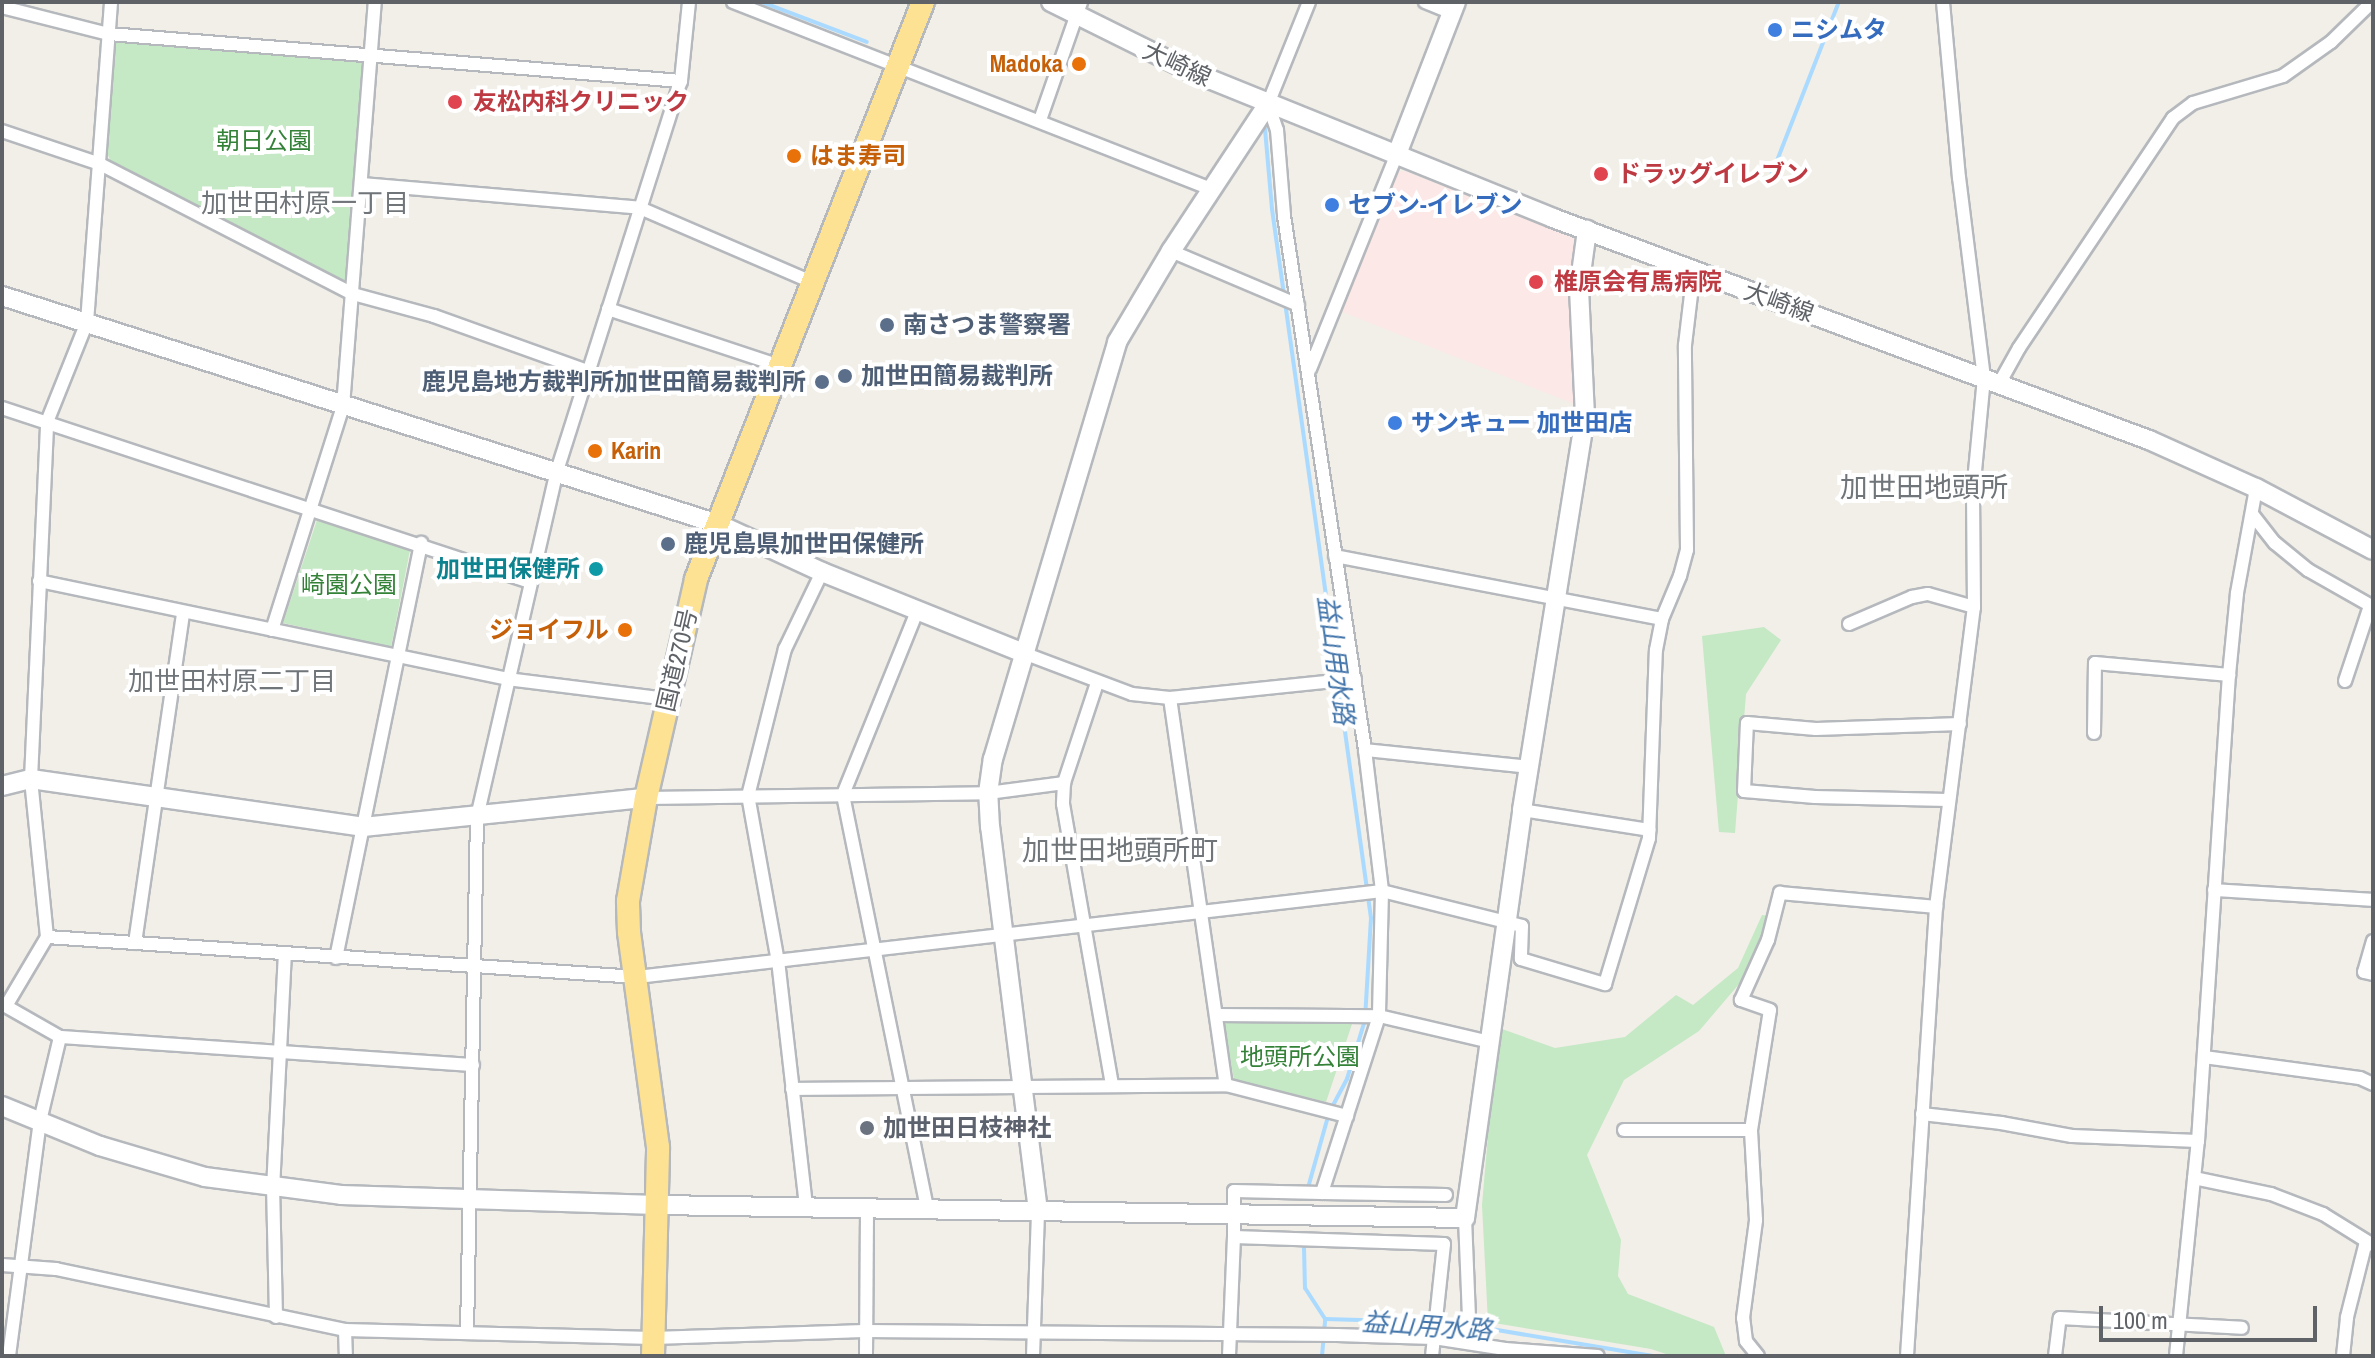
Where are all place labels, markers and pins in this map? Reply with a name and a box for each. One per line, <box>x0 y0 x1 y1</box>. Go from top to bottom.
place label: ニシムタ <box>1791 16 1887 44</box>
marker: ニシムタ <box>1766 21 1784 39</box>
place label: Madoka <box>990 50 1063 78</box>
marker: Madoka <box>1070 55 1088 73</box>
place label: 友松内科クリニック <box>473 88 689 116</box>
marker: 友松内科クリニック <box>444 91 466 113</box>
place label: はま寿司 <box>810 142 906 170</box>
marker: はま寿司 <box>785 147 803 165</box>
place label: ドラッグイレブン <box>1617 160 1809 188</box>
marker: ドラッグイレブン <box>1592 165 1610 183</box>
place label: セブン-イレブン <box>1348 191 1523 219</box>
marker: セブン-イレブン <box>1323 196 1341 214</box>
place label: 椎原会有馬病院 <box>1554 268 1722 296</box>
marker: 椎原会有馬病院 <box>1525 271 1547 293</box>
place label: 南さつま警察署 <box>903 311 1071 339</box>
marker: 南さつま警察署 <box>878 316 896 334</box>
place label: 加世田簡易裁判所 <box>861 362 1053 390</box>
marker: 加世田簡易裁判所 <box>836 367 854 385</box>
place label: 鹿児島地方裁判所加世田簡易裁判所 <box>422 368 806 396</box>
marker: 鹿児島地方裁判所加世田簡易裁判所 <box>813 373 831 391</box>
place label: サンキュー 加世田店 <box>1411 409 1632 437</box>
marker: サンキュー 加世田店 <box>1386 414 1404 432</box>
place label: Karin <box>611 437 661 465</box>
marker: Karin <box>586 442 604 460</box>
place label: 鹿児島県加世田保健所 <box>684 530 924 558</box>
marker: 鹿児島県加世田保健所 <box>659 535 677 553</box>
place label: 加世田保健所 <box>436 555 580 583</box>
marker: 加世田保健所 <box>587 560 605 578</box>
place label: ジョイフル <box>489 616 609 644</box>
marker: ジョイフル <box>616 621 634 639</box>
place label: 加世田日枝神社 <box>883 1114 1051 1142</box>
marker: 加世田日枝神社 <box>858 1119 876 1137</box>

